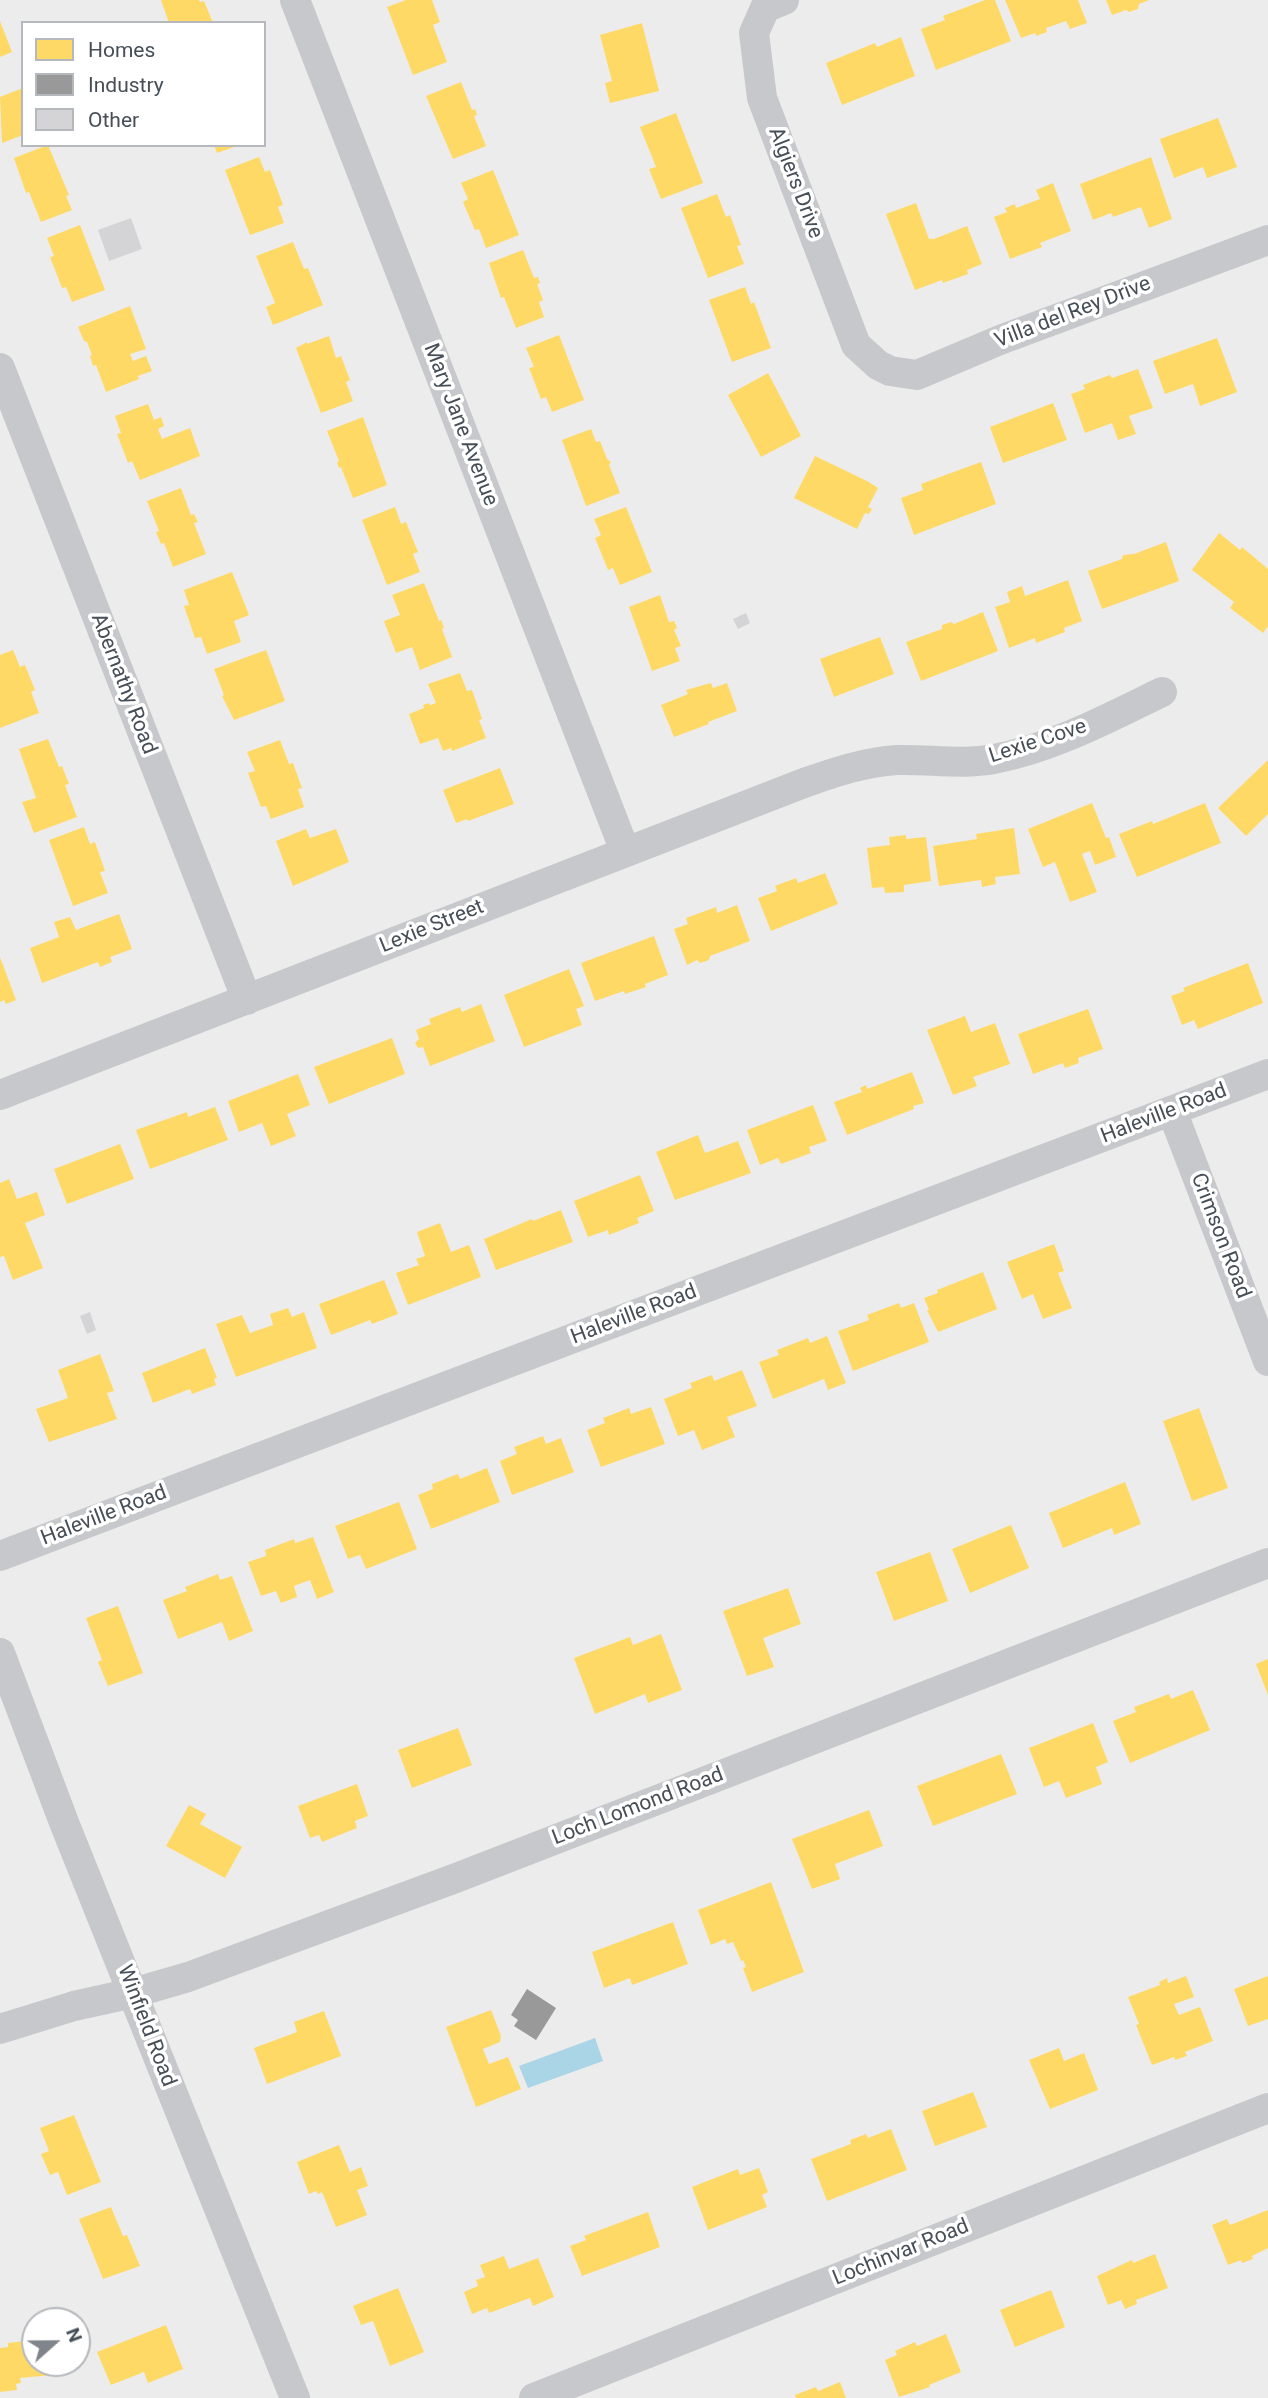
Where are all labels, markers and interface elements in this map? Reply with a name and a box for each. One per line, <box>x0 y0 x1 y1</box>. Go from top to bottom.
legend <box>21 21 266 147</box>
text: Homes <box>88 38 155 62</box>
text: Industry <box>88 73 164 97</box>
text: Other <box>88 108 139 132</box>
street label: Algiers Drive <box>762 124 828 242</box>
street label: Villa del Rey Drive <box>992 272 1154 354</box>
street label: Mary Jane Avenue <box>417 340 503 510</box>
street label: Abernathy Road <box>85 610 161 758</box>
street label: Lexie Cove <box>986 714 1090 770</box>
street label: Lexie Street <box>376 895 488 959</box>
street label: Haleville Road <box>1098 1078 1230 1150</box>
street label: Crimson Road <box>1185 1170 1255 1302</box>
street label: Haleville Road <box>568 1279 700 1351</box>
street label: Haleville Road <box>38 1480 170 1552</box>
street label: Loch Lomond Road <box>549 1763 727 1851</box>
street label: Winfield Road <box>111 1962 181 2090</box>
street label: Lochinvar Road <box>829 2214 973 2292</box>
north arrow <box>21 2307 91 2377</box>
text: N <box>61 2325 87 2345</box>

